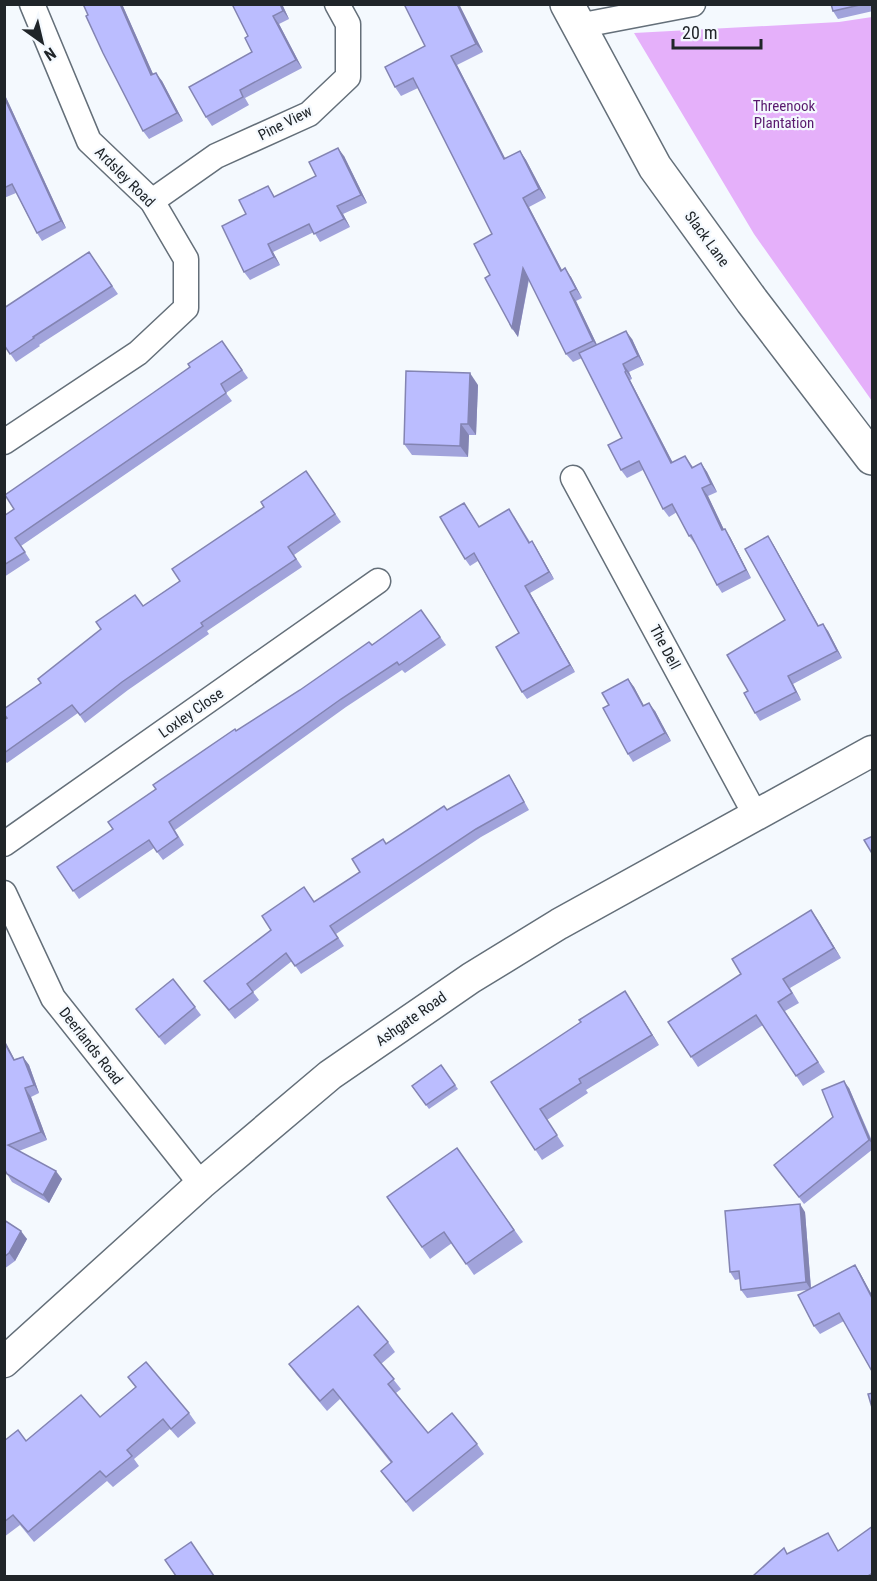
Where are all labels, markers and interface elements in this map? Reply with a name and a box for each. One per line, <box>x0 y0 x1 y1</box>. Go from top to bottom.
north arrow <box>12 12 72 72</box>
scale bar <box>673 12 762 50</box>
text: 20 m <box>682 22 717 43</box>
text: N <box>41 43 59 65</box>
park label: Threenook Plantation <box>753 97 816 132</box>
street label: Pine View <box>255 102 315 144</box>
street label: Ardsley Road <box>91 143 159 211</box>
street label: Slack Lane <box>681 208 733 270</box>
street label: The Dell <box>646 622 684 672</box>
street label: Loxley Close <box>155 684 227 742</box>
street label: Ashgate Road <box>372 988 450 1050</box>
street label: Deerlands Road <box>55 1004 127 1088</box>

